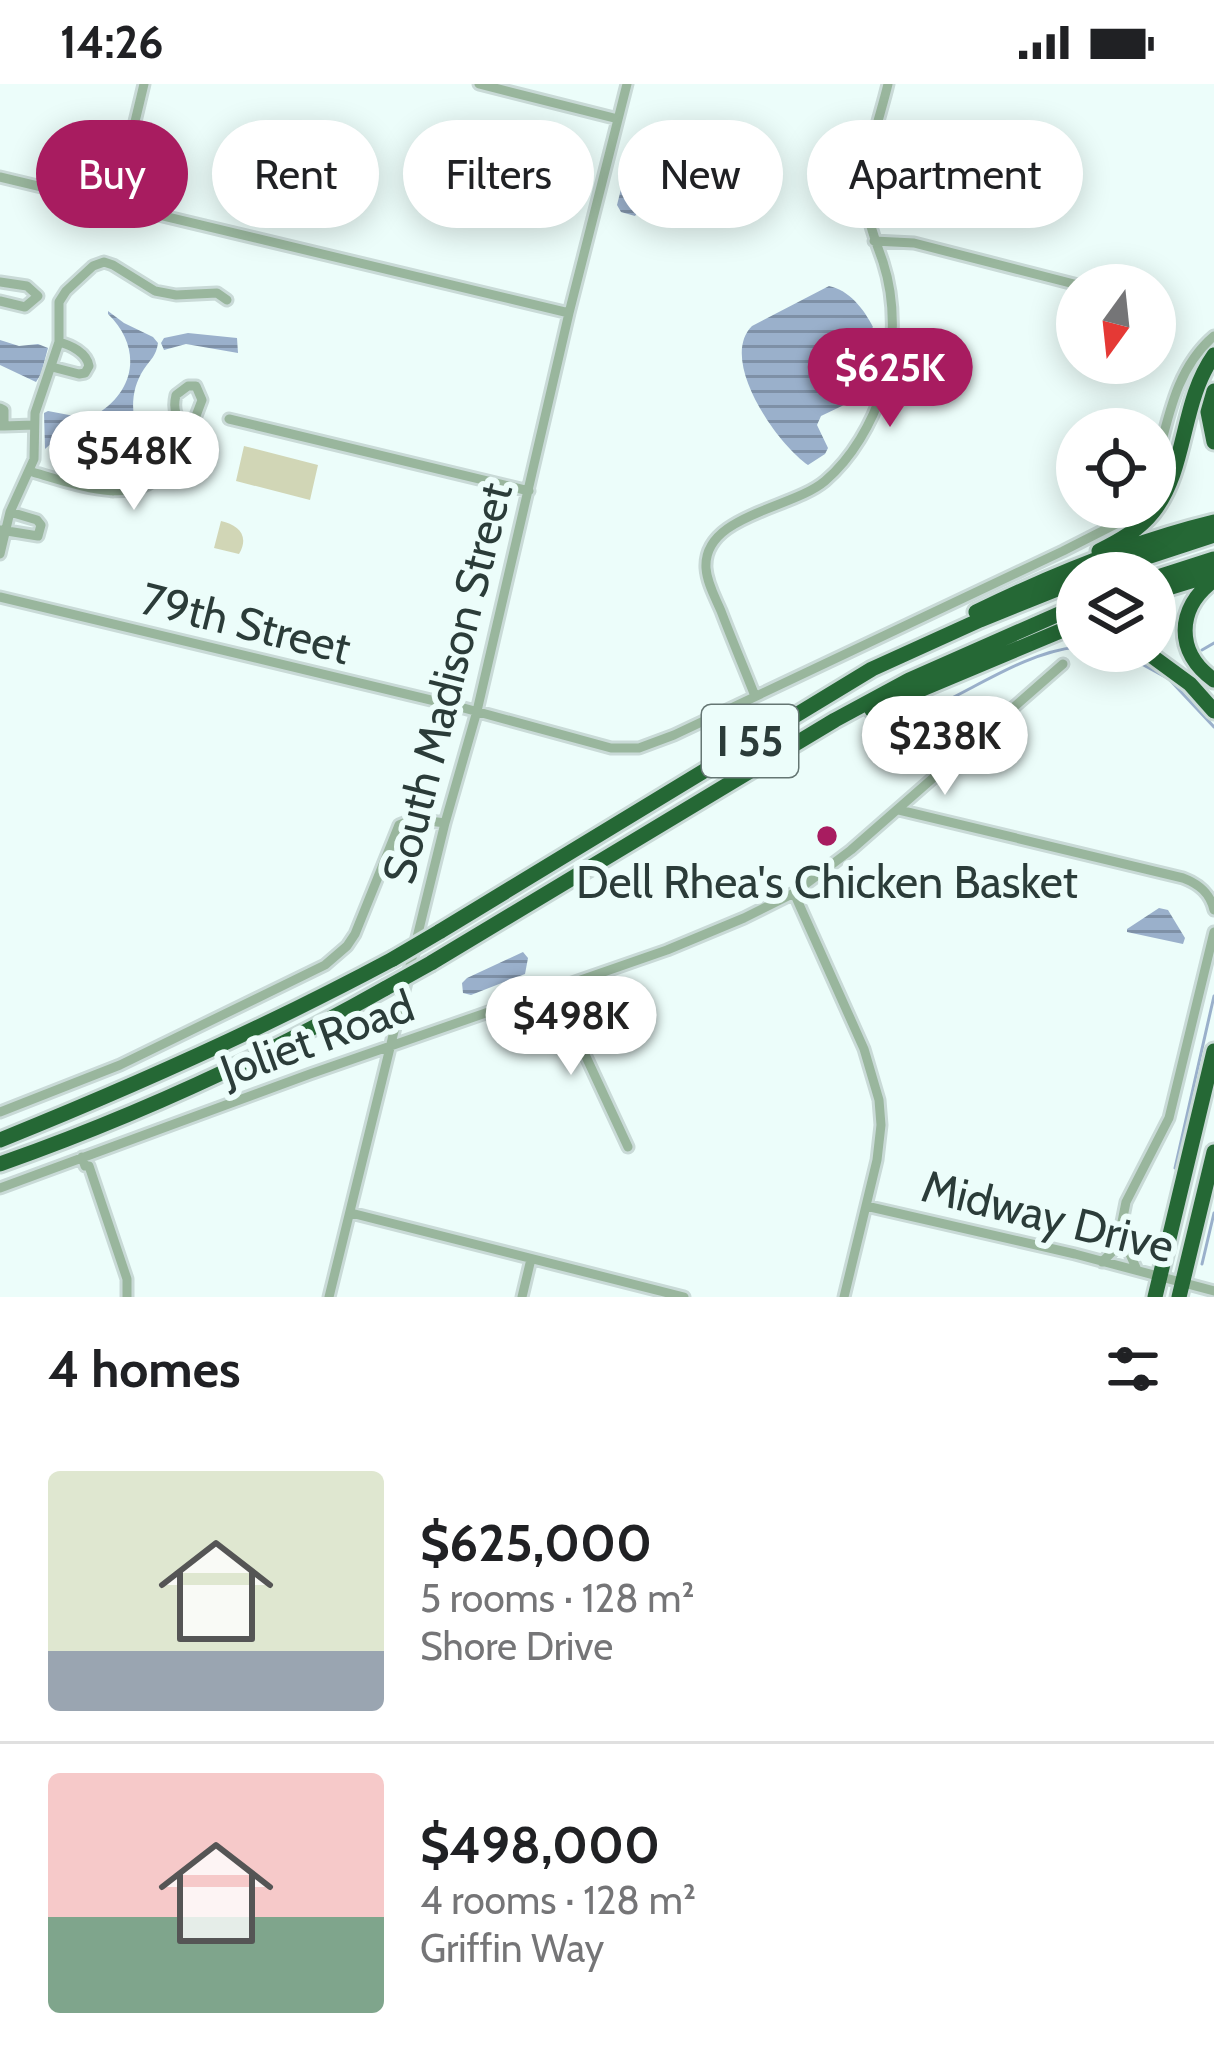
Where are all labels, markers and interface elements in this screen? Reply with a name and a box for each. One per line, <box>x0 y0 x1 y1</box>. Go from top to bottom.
text: 14:26 <box>60 15 164 69</box>
chip: Buy <box>36 120 188 228</box>
chip: Rent <box>212 120 379 228</box>
chip: Filters <box>403 120 594 228</box>
chip: New <box>618 120 783 228</box>
chip: Apartment <box>807 120 1083 228</box>
north arrow <box>1056 264 1176 384</box>
map controls <box>1056 264 1176 672</box>
pin: $625K <box>806 328 974 430</box>
text: $625K <box>835 343 945 391</box>
button: locate <box>1056 408 1176 528</box>
pin: $548K <box>50 411 218 513</box>
text: $548K <box>76 426 192 474</box>
street label: South Madison Street <box>371 477 523 889</box>
button: layers <box>1056 552 1176 672</box>
street label: 79th Street <box>136 571 356 675</box>
pin: $238K <box>861 696 1029 798</box>
road number: I 55 <box>702 705 798 777</box>
text: $238K <box>889 711 1001 759</box>
marker: Dell Rhea's Chicken Basket <box>814 823 840 849</box>
place label: Dell Rhea's Chicken Basket <box>576 855 1078 909</box>
pin: $498K <box>487 976 655 1078</box>
street label: Joliet Road <box>212 978 421 1098</box>
text: $498K <box>513 991 629 1039</box>
street label: Midway Drive <box>917 1159 1179 1273</box>
icon: filters <box>1100 1336 1166 1402</box>
text: 4 homes <box>48 1338 240 1400</box>
text: $625,000 <box>420 1512 652 1574</box>
icon: home <box>144 1519 288 1663</box>
text: 5 rooms · 128 m² <box>420 1574 694 1622</box>
text: Shore Drive <box>420 1622 613 1670</box>
text: $498,000 <box>420 1814 660 1876</box>
icon: home <box>144 1821 288 1965</box>
text: 4 rooms · 128 m² <box>420 1876 696 1924</box>
text: Griffin Way <box>420 1924 604 1972</box>

